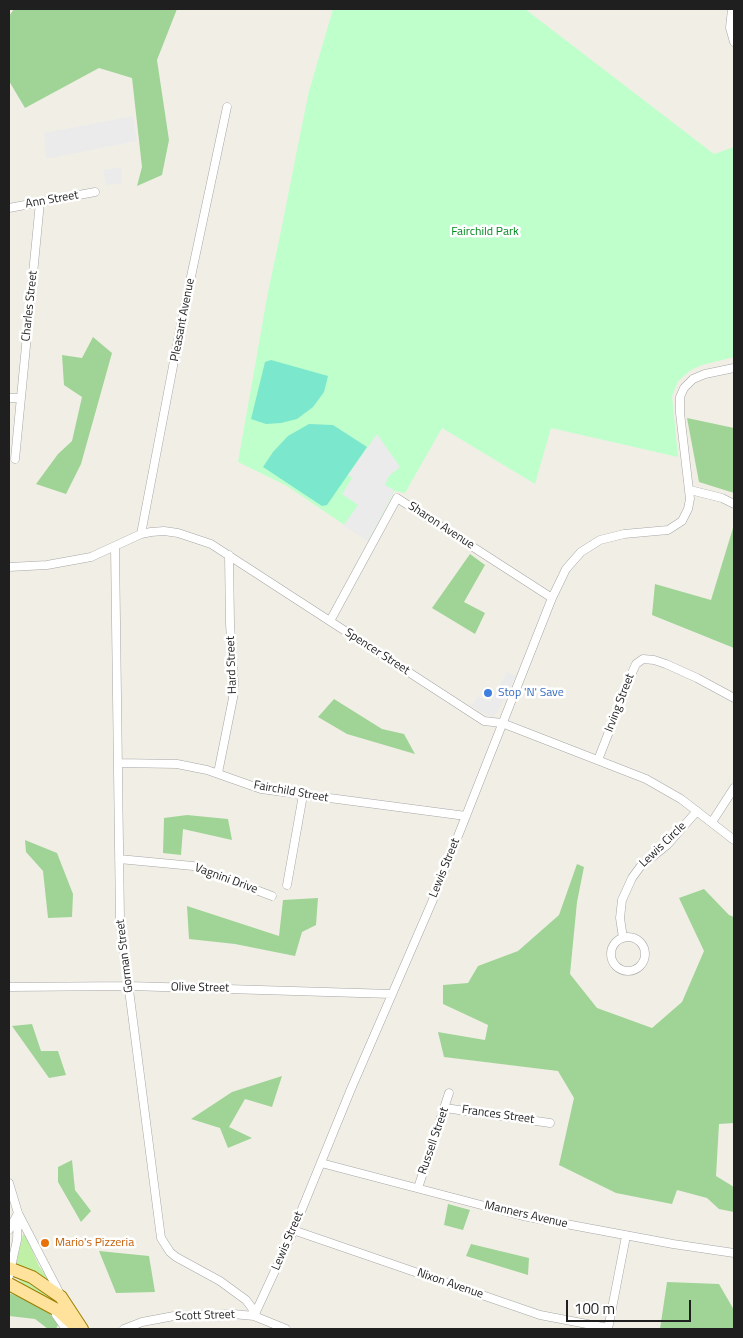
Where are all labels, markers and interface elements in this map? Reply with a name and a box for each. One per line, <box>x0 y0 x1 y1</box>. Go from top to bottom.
street label: Ann Street <box>24 188 80 212</box>
park label: Fairchild Park <box>451 225 519 239</box>
street label: Charles Street <box>19 270 41 342</box>
street label: Pleasant Avenue <box>168 277 198 363</box>
street label: Sharon Avenue <box>405 499 477 553</box>
street label: Spencer Street <box>342 626 412 678</box>
street label: Hard Street <box>224 636 240 694</box>
street label: Irving Street <box>602 672 638 734</box>
place label: Stop 'N' Save <box>498 686 564 700</box>
marker: Stop 'N' Save <box>482 687 494 699</box>
street label: Fairchild Street <box>253 778 329 806</box>
street label: Lewis Circle <box>637 819 689 871</box>
street label: Lewis Street <box>427 836 463 900</box>
street label: Vagnini Drive <box>193 861 259 897</box>
street label: Gorman Street <box>113 918 137 994</box>
street label: Olive Street <box>171 980 229 996</box>
street label: Frances Street <box>461 1103 535 1127</box>
street label: Russell Street <box>416 1106 452 1176</box>
street label: Manners Avenue <box>483 1198 569 1232</box>
street label: Lewis Street <box>269 1209 307 1273</box>
place label: Mario's Pizzeria <box>55 1236 134 1250</box>
marker: Mario's Pizzeria <box>39 1237 51 1249</box>
street label: Nixon Avenue <box>415 1266 485 1302</box>
scale bar <box>568 1290 693 1322</box>
text: 100 m <box>574 1297 615 1320</box>
street label: Scott Street <box>175 1308 235 1324</box>

